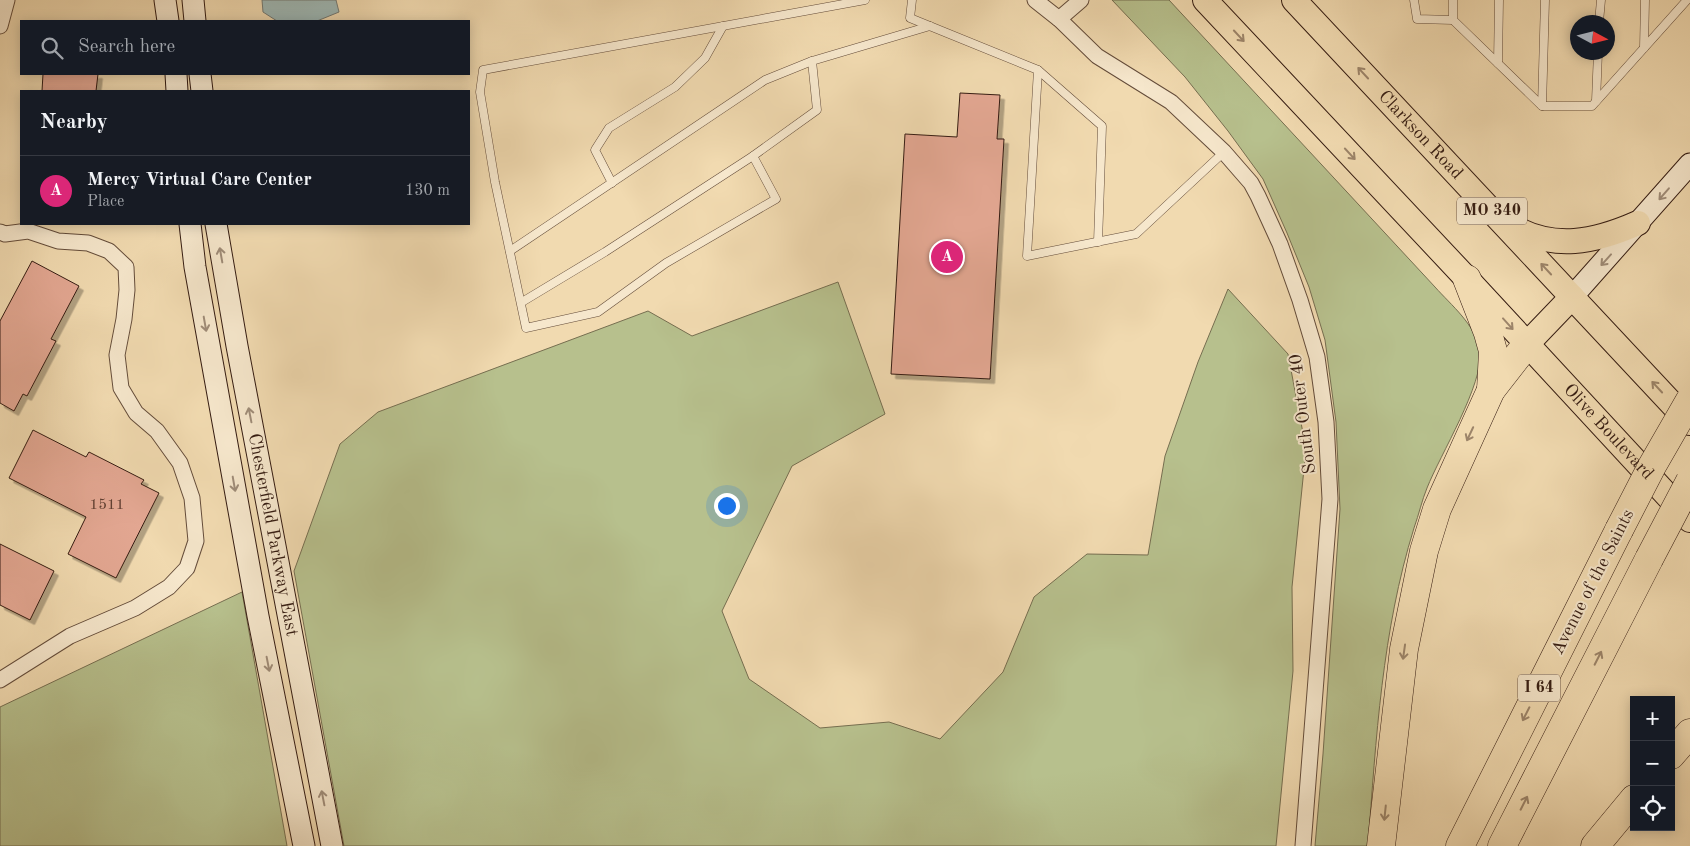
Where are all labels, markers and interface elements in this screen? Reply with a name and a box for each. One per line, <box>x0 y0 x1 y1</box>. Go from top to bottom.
north arrow <box>1570 15 1615 60</box>
search box <box>20 20 470 75</box>
one-way arrow <box>1233 29 1245 42</box>
icon: search <box>38 34 66 62</box>
text: Search here <box>78 38 175 57</box>
one-way arrow <box>1357 67 1369 80</box>
street label: Clarkson Road <box>1375 87 1466 183</box>
text: Nearby <box>40 112 108 133</box>
one-way arrow <box>1344 147 1356 160</box>
text: Mercy Virtual Care Center <box>87 171 312 190</box>
text: A <box>50 183 62 199</box>
text: 130 m <box>405 183 450 199</box>
one-way arrow <box>1658 187 1670 200</box>
text: Place <box>87 194 124 210</box>
road number: MO 340 <box>1457 198 1527 225</box>
pin: A <box>931 238 963 276</box>
one-way arrow <box>216 247 226 263</box>
one-way arrow <box>1600 253 1611 266</box>
one-way arrow <box>1540 262 1552 275</box>
one-way arrow <box>201 315 210 331</box>
one-way arrow <box>1502 318 1514 331</box>
street label: South Outer 40 <box>1287 353 1319 475</box>
street label: Olive Boulevard <box>1560 381 1657 483</box>
one-way arrow <box>1651 381 1663 394</box>
one-way arrow <box>245 407 255 423</box>
one-way arrow <box>1465 426 1475 441</box>
street label: Chesterfield Parkway East <box>245 432 301 638</box>
one-way arrow <box>230 475 239 491</box>
your location <box>714 493 740 519</box>
house number: 1511 <box>90 498 124 513</box>
street label: Avenue of the Saints <box>1549 506 1637 657</box>
one-way arrow <box>1399 643 1409 659</box>
one-way arrow <box>1593 650 1603 665</box>
one-way arrow <box>263 656 273 672</box>
road number: I 64 <box>1518 674 1560 701</box>
map controls <box>1630 696 1675 831</box>
button: + <box>1630 696 1675 741</box>
one-way arrow <box>1521 706 1530 721</box>
button: − <box>1630 741 1675 786</box>
button: locate <box>1630 786 1675 831</box>
one-way arrow <box>317 790 327 806</box>
one-way arrow <box>1519 795 1529 810</box>
one-way arrow <box>1380 805 1390 821</box>

